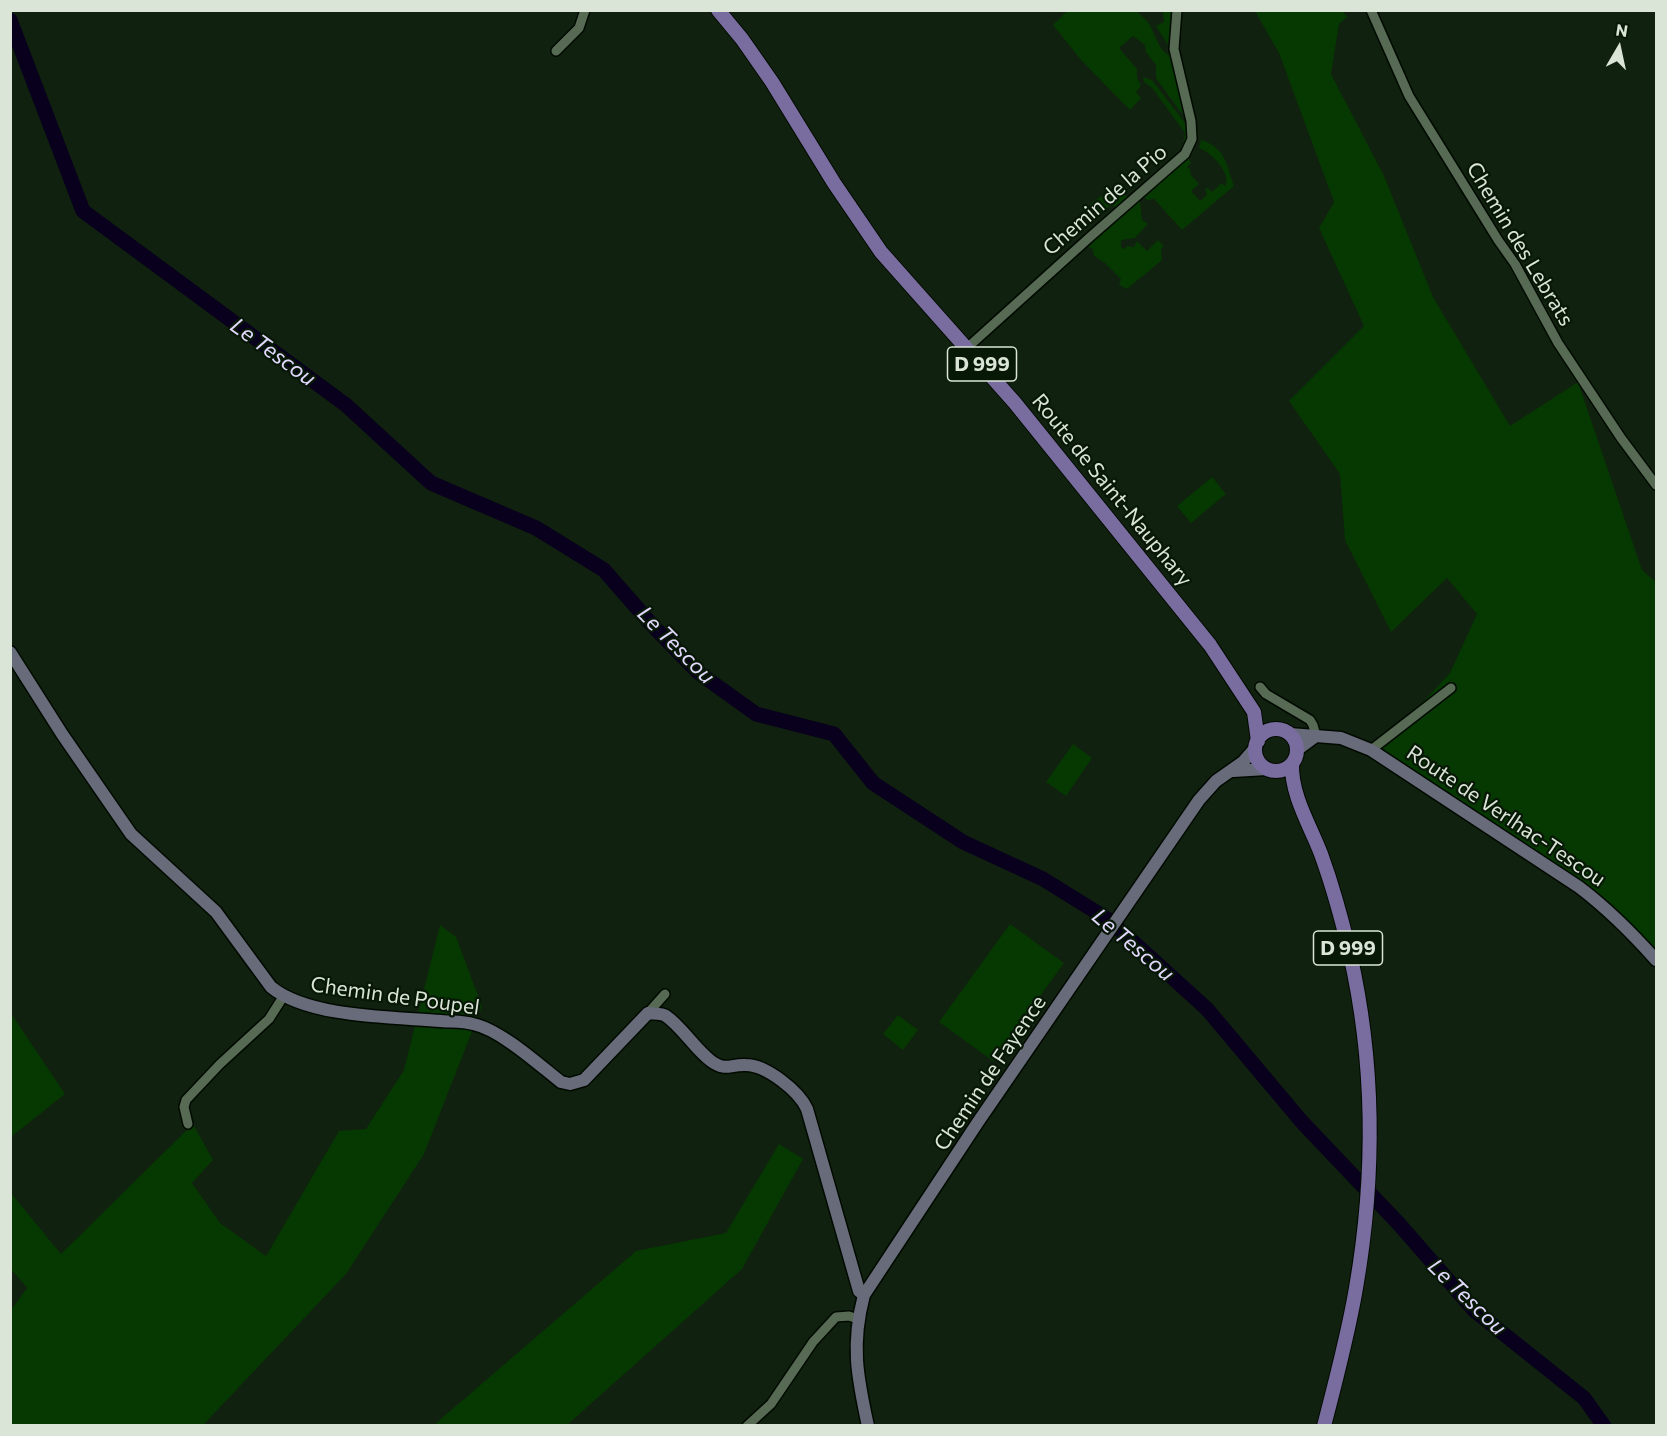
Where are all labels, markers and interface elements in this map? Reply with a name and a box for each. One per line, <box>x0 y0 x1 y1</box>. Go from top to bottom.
north arrow <box>1589 18 1649 78</box>
text: N <box>1614 19 1629 40</box>
street label: Chemin de la Pio <box>1038 139 1172 261</box>
street label: Chemin des Lebrats <box>1461 157 1579 331</box>
water label: Le Tescou <box>225 312 321 392</box>
road number: D 999 <box>948 347 1016 381</box>
street label: Route de Saint-Nauphary <box>1027 389 1197 591</box>
water label: Le Tescou <box>632 601 720 689</box>
street label: Route de Verlhac-Tescou <box>1402 740 1610 892</box>
water label: Le Tescou <box>1087 903 1179 987</box>
road number: D 999 <box>1314 931 1382 965</box>
street label: Chemin de Poupel <box>309 972 481 1020</box>
street label: Chemin de Fayence <box>929 991 1051 1155</box>
water label: Le Tescou <box>1422 1253 1512 1341</box>

